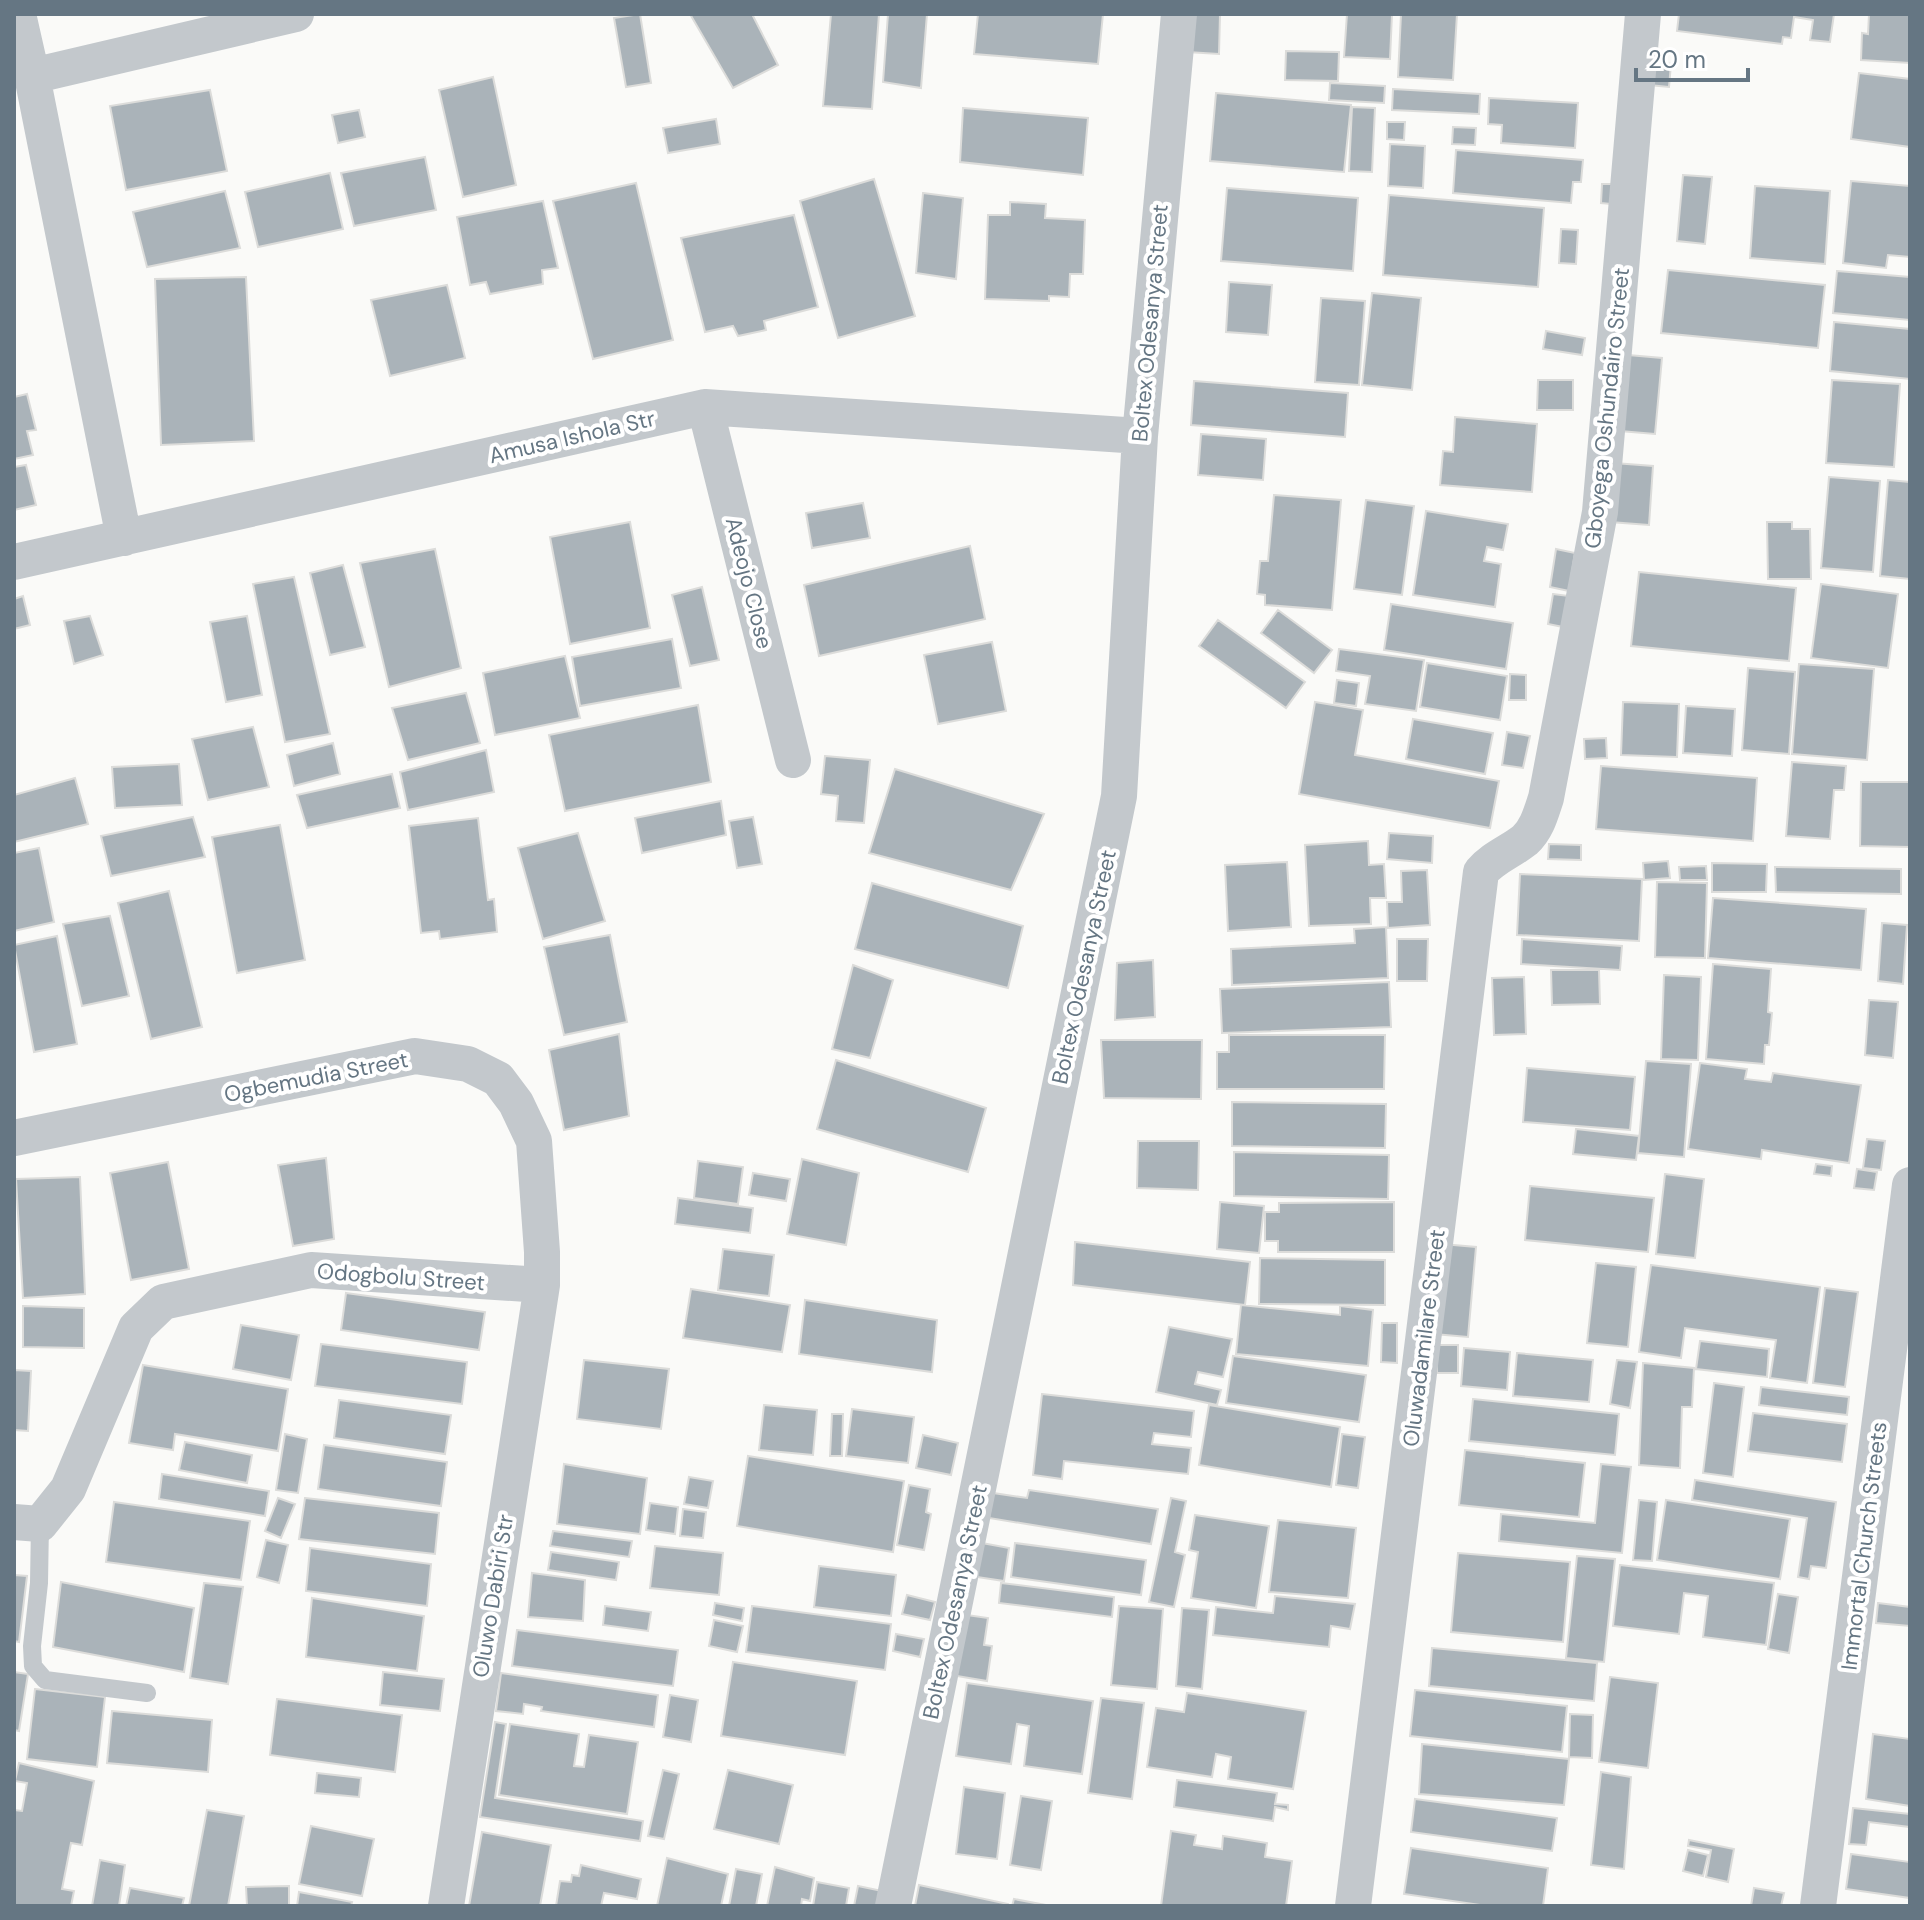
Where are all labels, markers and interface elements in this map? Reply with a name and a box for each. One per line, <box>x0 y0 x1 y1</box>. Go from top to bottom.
scale bar <box>1636 32 1748 82</box>
text: 20 m <box>1648 44 1706 75</box>
street label: Boltex Odesanya Street <box>1125 203 1175 443</box>
street label: Gboyega Oshundairo Street <box>1578 266 1636 550</box>
street label: Amusa Ishola Str <box>486 404 658 470</box>
street label: Adeojo Close <box>719 514 779 652</box>
street label: Boltex Odesanya Street <box>1045 847 1123 1087</box>
street label: Ogbemudia Street <box>221 1045 411 1109</box>
street label: Oluwadamilare Street <box>1396 1228 1452 1448</box>
street label: Odogbolu Street <box>316 1257 486 1297</box>
street label: Immortal Church Streets <box>1834 1420 1894 1672</box>
street label: Boltex Odesanya Street <box>916 1482 994 1722</box>
street label: Oluwo Dabiri Str <box>466 1512 520 1680</box>

